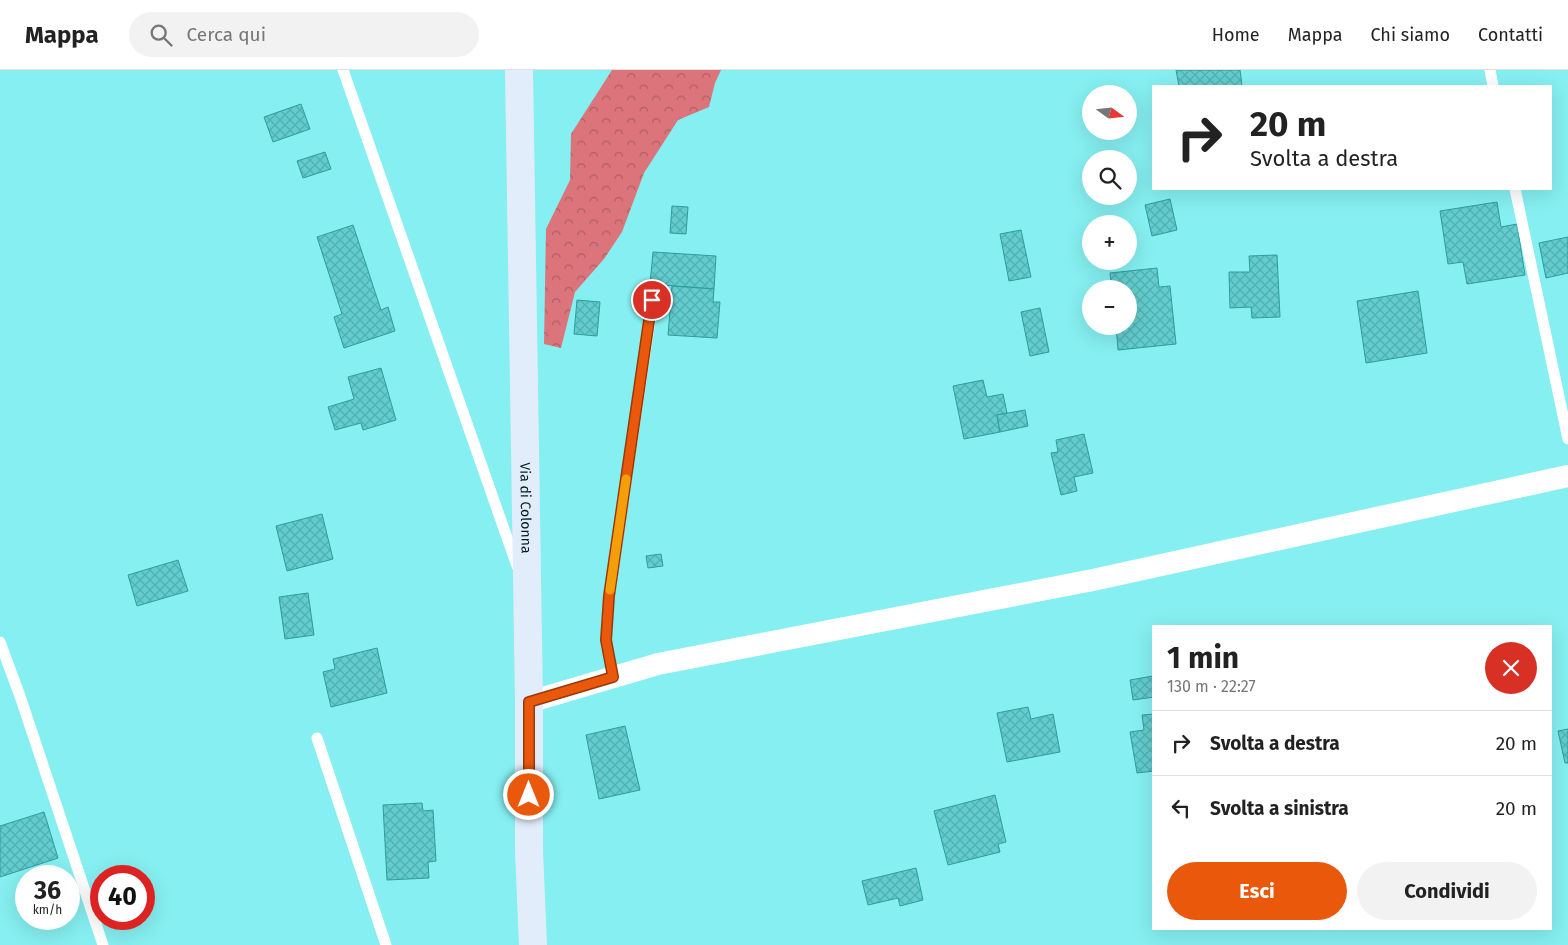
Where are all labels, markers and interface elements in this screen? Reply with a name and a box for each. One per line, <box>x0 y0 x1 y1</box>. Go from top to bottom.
search box <box>129 12 479 57</box>
text: Mappa <box>25 21 99 49</box>
icon: search <box>147 21 175 49</box>
text: Cerca qui <box>187 23 266 46</box>
text: Home <box>1212 24 1260 46</box>
text: Mappa <box>1288 24 1342 46</box>
text: Chi siamo <box>1370 24 1450 46</box>
text: Contatti <box>1478 24 1543 46</box>
north arrow <box>1082 85 1138 140</box>
map controls <box>1082 85 1137 335</box>
text: 20 m <box>1250 103 1326 145</box>
icon: right <box>1167 105 1232 170</box>
text: Svolta a destra <box>1250 145 1398 172</box>
button: search <box>1082 150 1137 205</box>
button: + <box>1082 215 1137 270</box>
pin <box>631 279 673 321</box>
button: − <box>1082 280 1137 335</box>
icon: arrive <box>638 286 666 314</box>
street label: Via di Colonna <box>517 462 535 554</box>
text: 1 min <box>1167 640 1239 676</box>
button: close <box>1485 642 1537 694</box>
text: 130 m · 22:27 <box>1167 677 1256 696</box>
icon: right <box>1167 729 1195 757</box>
text: Svolta a destra <box>1210 732 1340 755</box>
text: 20 m <box>1496 732 1537 755</box>
position arrow <box>502 768 554 820</box>
icon: left <box>1167 794 1195 822</box>
text: Svolta a sinistra <box>1210 797 1349 820</box>
text: 20 m <box>1496 797 1537 820</box>
button: Esci <box>1167 862 1347 920</box>
button: Condividi <box>1357 862 1537 920</box>
speed limit sign: 40 <box>90 865 155 930</box>
text: 36 <box>34 876 61 906</box>
text: km/h <box>33 903 62 917</box>

